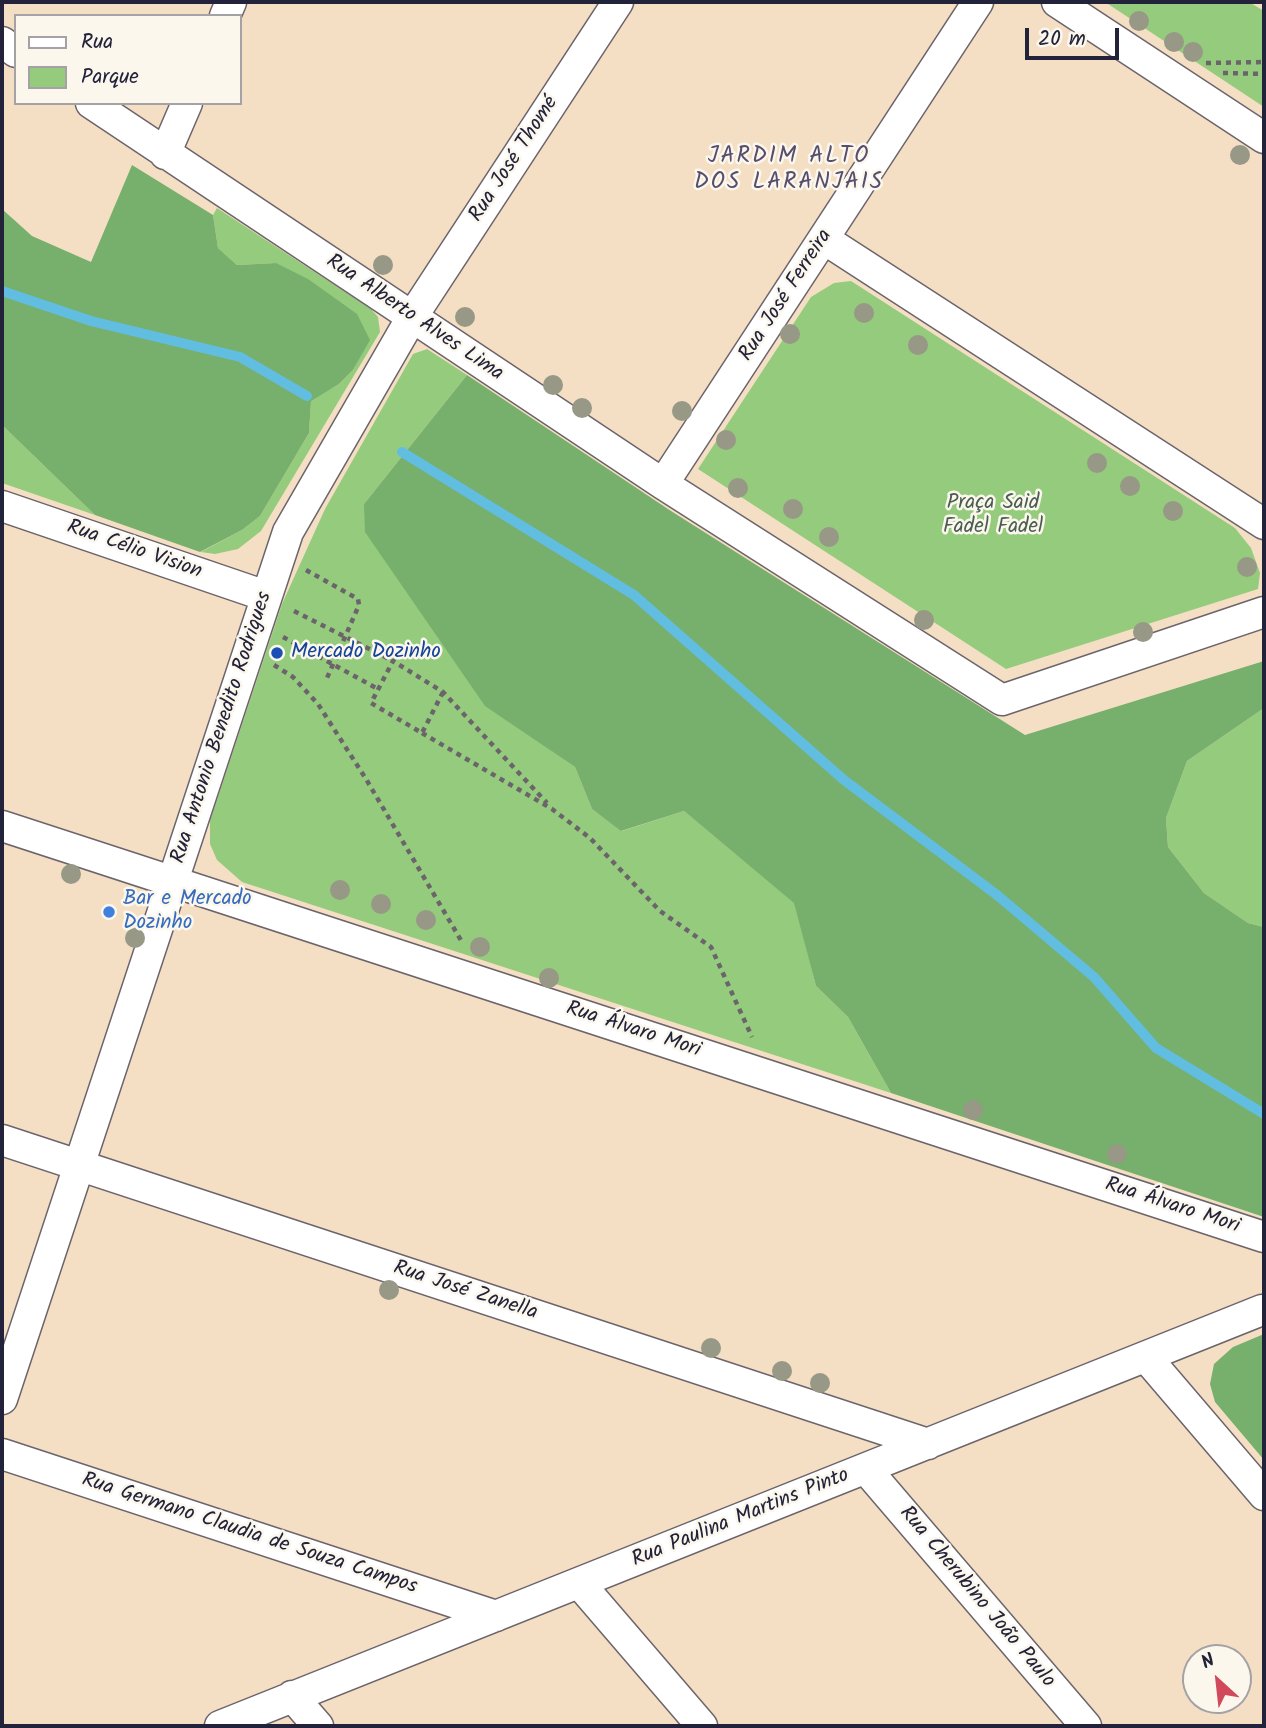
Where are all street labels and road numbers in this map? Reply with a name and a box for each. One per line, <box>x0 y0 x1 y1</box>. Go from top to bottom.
street label: Rua José Thomé <box>465 93 565 227</box>
street label: Rua José Ferreira <box>735 225 839 367</box>
street label: Rua Alberto Alves Lima <box>320 250 508 388</box>
street label: Rua Célio Vision <box>63 516 205 586</box>
street label: Rua Antonio Benedito Rodrigues <box>167 589 279 867</box>
street label: Rua Álvaro Mori <box>562 997 704 1065</box>
street label: Rua Álvaro Mori <box>1101 1173 1243 1241</box>
street label: Rua José Zanella <box>390 1257 540 1327</box>
street label: Rua Paulina Martins Pinto <box>629 1464 853 1574</box>
street label: Rua Germano Claudia de Souza Campos <box>78 1469 420 1601</box>
street label: Rua Cherubino João Paulo <box>893 1502 1059 1694</box>

